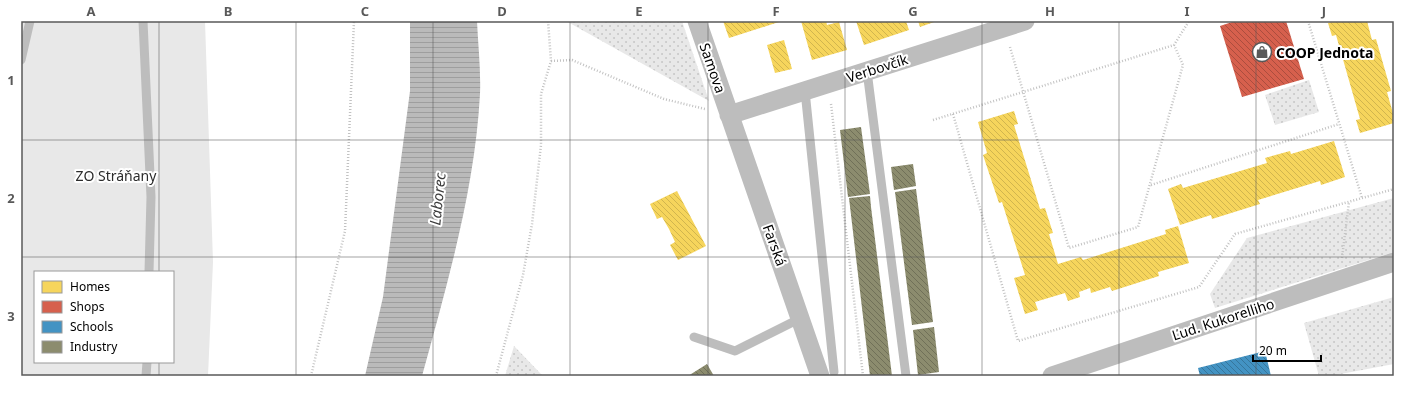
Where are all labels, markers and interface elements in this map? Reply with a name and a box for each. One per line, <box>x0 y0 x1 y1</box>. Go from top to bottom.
text: A <box>87 2 96 20</box>
text: B <box>224 2 232 20</box>
text: C <box>361 2 369 20</box>
text: D <box>497 2 507 20</box>
text: E <box>635 2 643 20</box>
text: F <box>772 2 780 20</box>
text: G <box>908 2 918 20</box>
text: H <box>1045 2 1055 20</box>
text: I <box>1184 2 1190 20</box>
text: J <box>1321 2 1326 20</box>
street label: Samova <box>696 40 730 96</box>
shop icon: COOP Jednota <box>1251 41 1273 63</box>
place label: COOP Jednota <box>1276 43 1373 62</box>
street label: Verbovčík <box>844 49 911 87</box>
text: 1 <box>7 71 15 89</box>
park label: ZO Stráňany <box>76 166 157 185</box>
water label: Laborec <box>424 172 450 226</box>
text: 2 <box>7 189 15 207</box>
street label: Farská <box>759 222 791 268</box>
legend <box>34 271 174 363</box>
text: Homes <box>70 278 110 295</box>
street label: Ľud. Kukorelliho <box>1169 293 1277 345</box>
text: Shops <box>70 298 105 315</box>
text: 3 <box>7 307 15 325</box>
text: Schools <box>70 318 113 335</box>
scale bar <box>1253 337 1321 363</box>
text: Industry <box>70 338 118 355</box>
text: 20 m <box>1259 342 1287 359</box>

